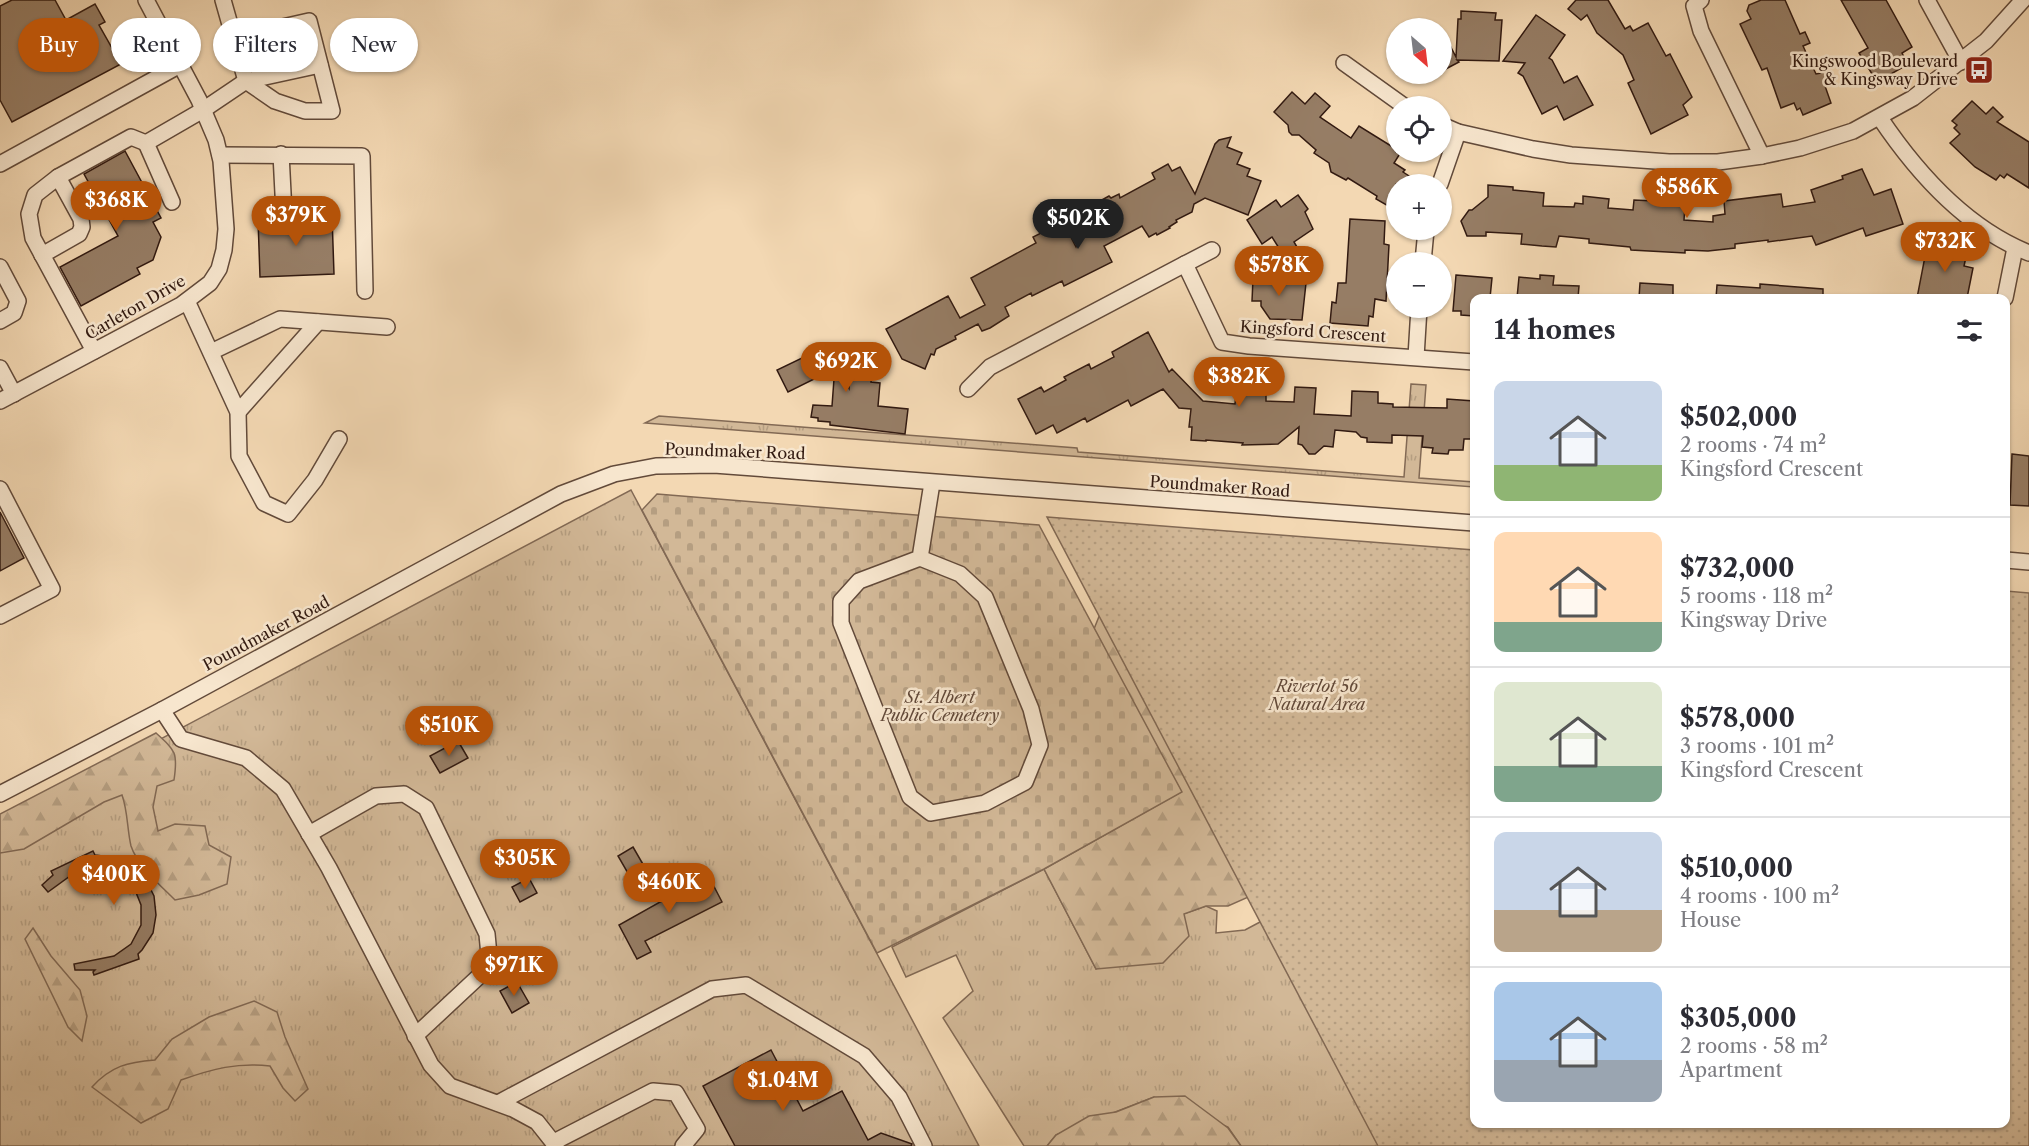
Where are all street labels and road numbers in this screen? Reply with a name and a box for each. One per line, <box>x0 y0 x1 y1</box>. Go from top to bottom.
street label: Carleton Drive <box>81 270 189 344</box>
street label: Kingsford Crescent <box>1239 316 1387 346</box>
street label: Poundmaker Road <box>664 439 806 463</box>
street label: Poundmaker Road <box>1149 471 1291 501</box>
street label: Poundmaker Road <box>199 591 333 675</box>

